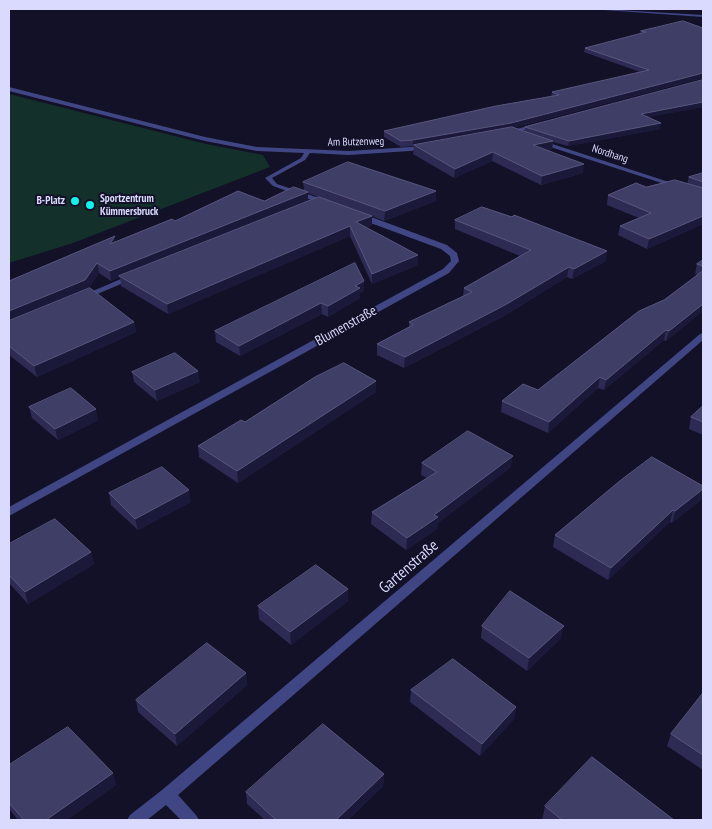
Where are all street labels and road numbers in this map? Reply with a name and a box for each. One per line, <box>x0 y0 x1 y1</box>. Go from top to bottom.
street label: Am Butzenweg <box>328 135 384 149</box>
street label: Nordhang <box>590 142 630 166</box>
street label: Blumenstraße <box>312 302 380 350</box>
street label: Gartenstraße <box>376 536 442 598</box>

